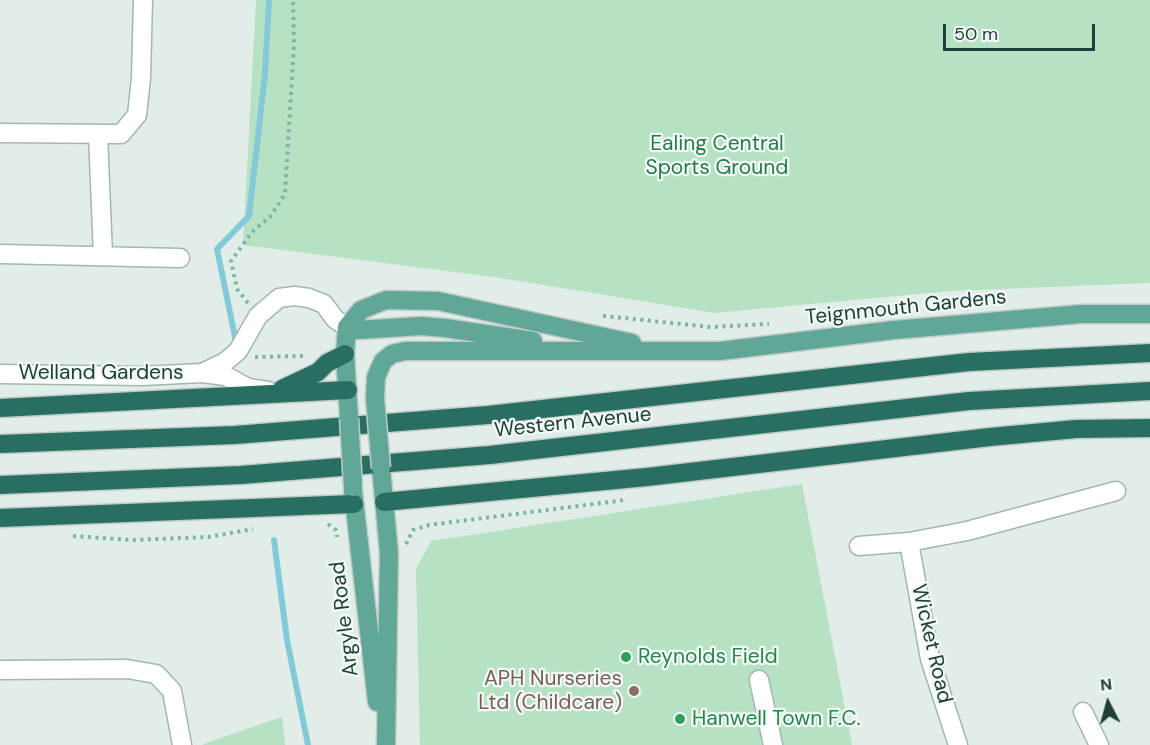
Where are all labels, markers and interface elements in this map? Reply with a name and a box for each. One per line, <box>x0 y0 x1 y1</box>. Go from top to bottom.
scale bar <box>946 12 1098 50</box>
text: 50 m <box>954 22 998 46</box>
park label: Ealing Central Sports Ground <box>646 131 788 181</box>
street label: Teignmouth Gardens <box>804 285 1008 331</box>
street label: Welland Gardens <box>18 360 184 386</box>
street label: Western Avenue <box>493 402 653 444</box>
street label: Argyle Road <box>325 560 365 678</box>
street label: Wicket Road <box>905 582 957 706</box>
place label: Reynolds Field <box>638 644 778 670</box>
marker: Reynolds Field <box>619 650 633 664</box>
place label: APH Nurseries Ltd (Childcare) <box>478 666 622 716</box>
north arrow <box>1078 673 1138 733</box>
text: N <box>1099 674 1113 696</box>
marker: APH Nurseries Ltd (Childcare) <box>627 684 641 698</box>
place label: Hanwell Town F.C. <box>692 706 861 732</box>
marker: Hanwell Town F.C. <box>673 712 687 726</box>

